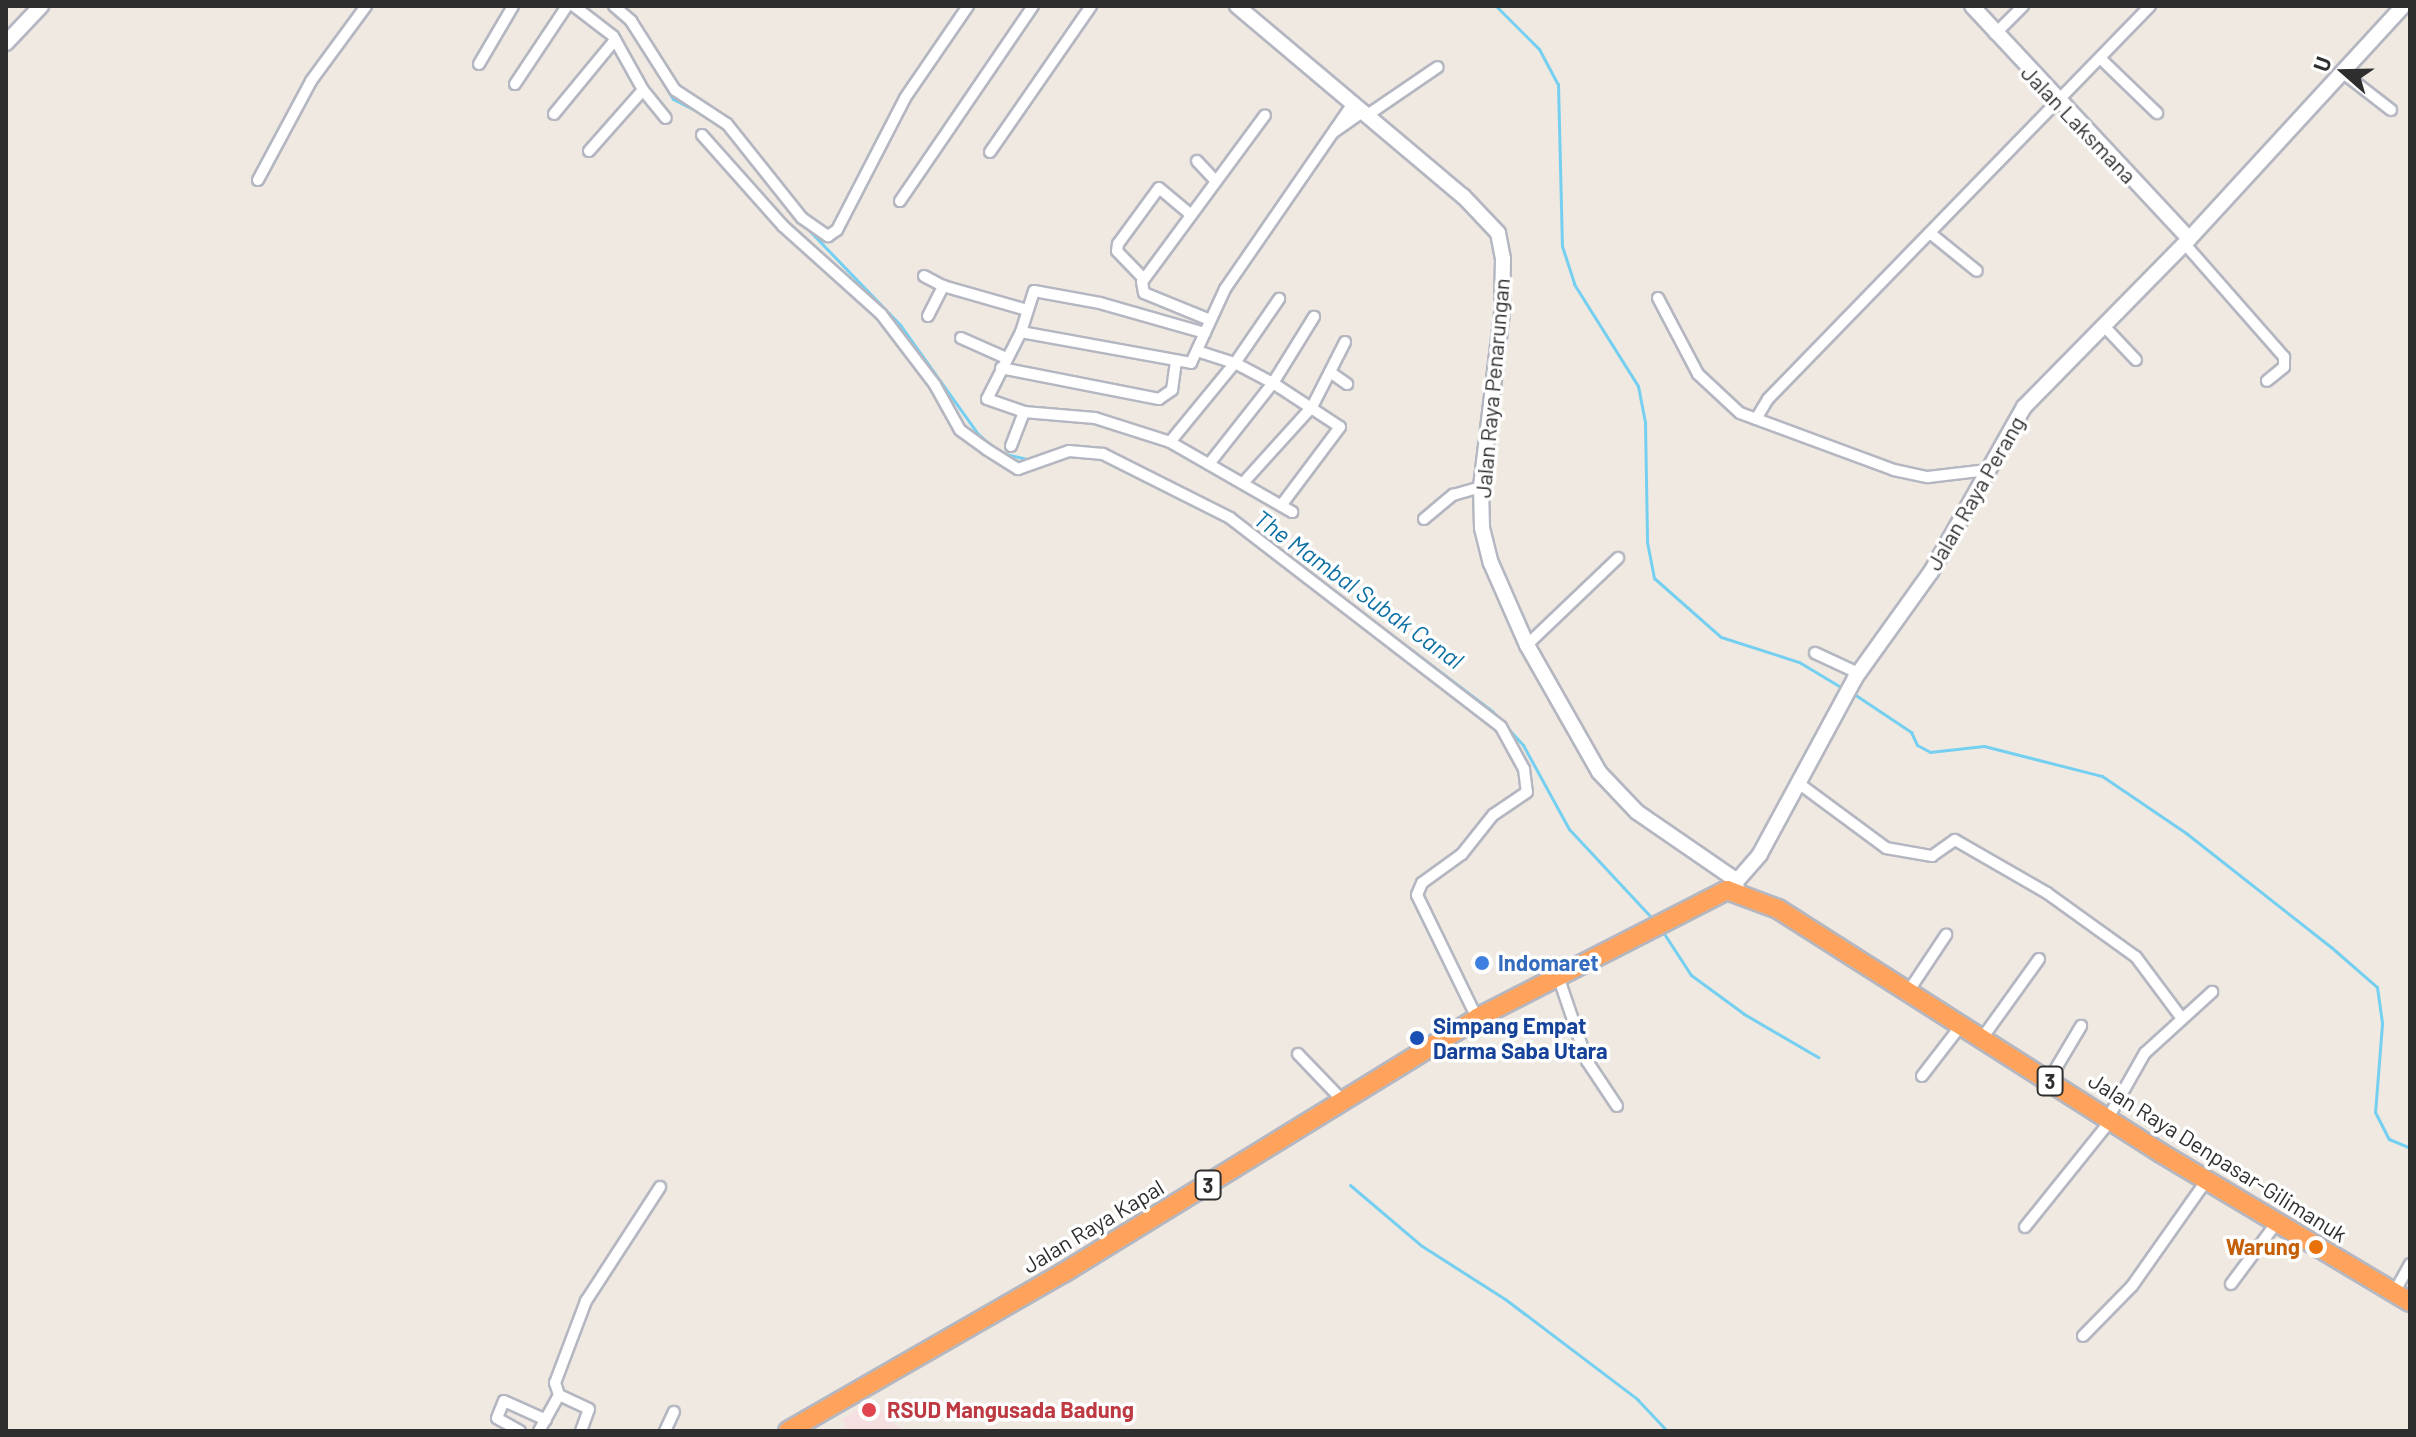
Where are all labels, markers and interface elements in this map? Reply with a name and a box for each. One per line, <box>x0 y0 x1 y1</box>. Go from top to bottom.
north arrow <box>2304 32 2384 112</box>
text: U <box>2307 53 2336 75</box>
street label: Jalan Laksmana <box>2016 59 2142 189</box>
street label: Jalan Raya Penarungan <box>1469 277 1515 499</box>
street label: Jalan Raya Perang <box>1920 411 2030 575</box>
water label: The Mambal Subak Canal <box>1249 503 1469 675</box>
place label: Indomaret <box>1498 950 1599 976</box>
marker: Indomaret <box>1473 954 1491 972</box>
place label: Simpang Empat Darma Saba Utara <box>1433 1012 1608 1064</box>
marker: Simpang Empat Darma Saba Utara <box>1408 1029 1426 1047</box>
road number: 3 <box>2036 1065 2064 1097</box>
street label: Jalan Raya Denpasar-Gilimanuk <box>2084 1066 2352 1248</box>
road number: 3 <box>1194 1169 1222 1201</box>
street label: Jalan Raya Kapal <box>1018 1174 1168 1278</box>
place label: Warung <box>2226 1234 2300 1260</box>
marker: Warung <box>2307 1238 2325 1256</box>
place label: RSUD Mangusada Badung <box>887 1397 1134 1423</box>
marker: RSUD Mangusada Badung <box>858 1399 880 1421</box>

